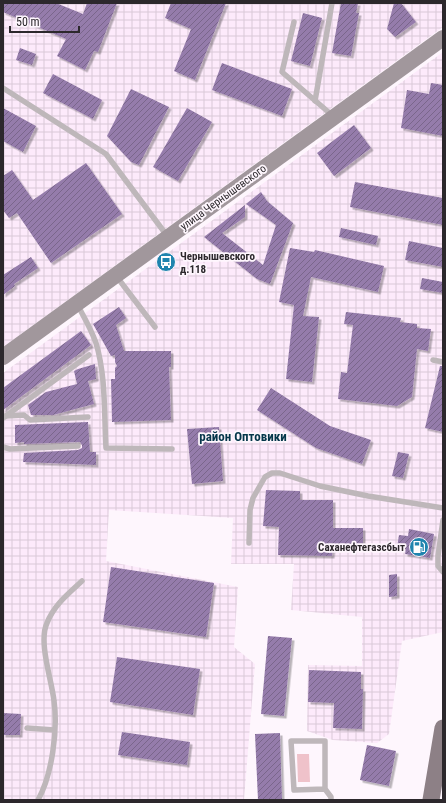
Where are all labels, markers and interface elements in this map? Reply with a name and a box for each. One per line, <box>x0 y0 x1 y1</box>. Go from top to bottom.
scale bar <box>10 8 79 34</box>
text: 50 m <box>16 15 40 29</box>
street label: улица Чернышевского <box>178 162 269 233</box>
place label: Чернышевского д.118 <box>180 250 255 276</box>
bus stop icon: Чернышевского д.118 <box>155 251 177 273</box>
district label: район Оптовики <box>199 429 287 444</box>
fuel station icon: Саханефтегазсбыт <box>408 536 430 558</box>
place label: Саханефтегазсбыт <box>318 541 405 554</box>

